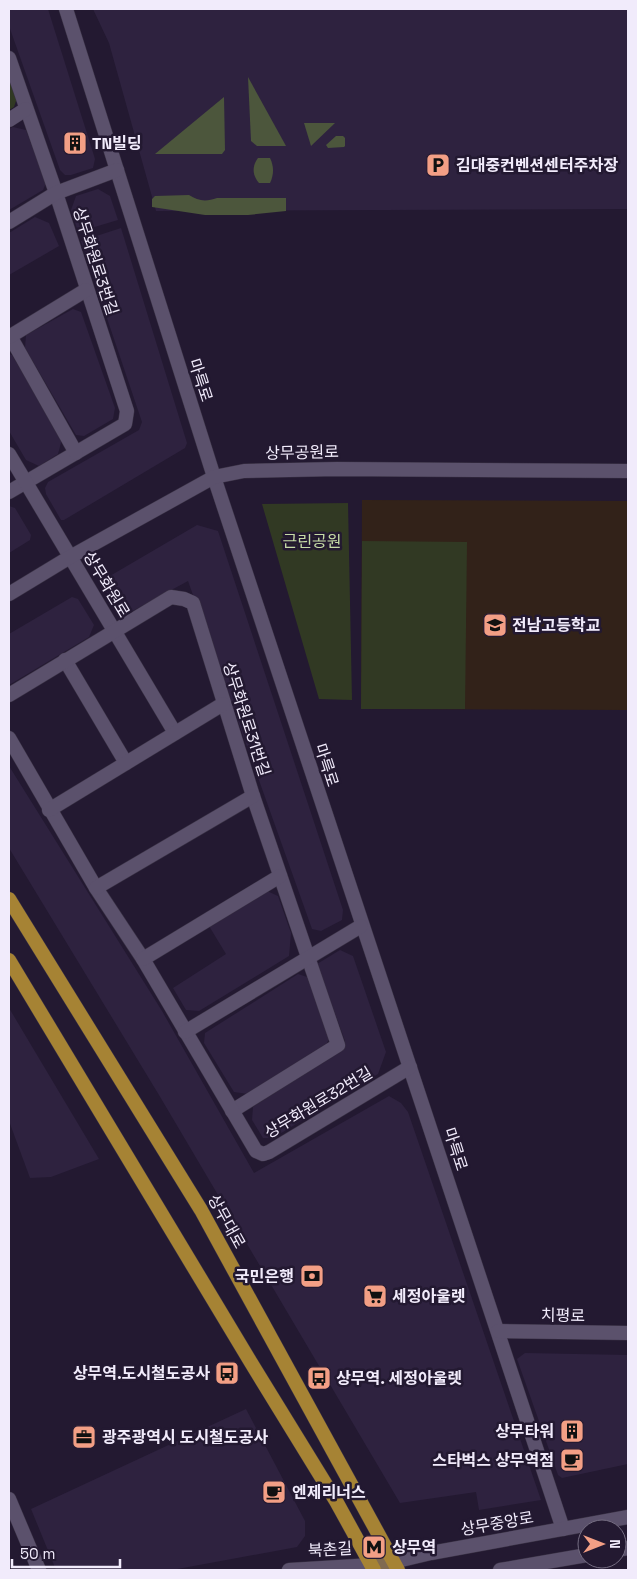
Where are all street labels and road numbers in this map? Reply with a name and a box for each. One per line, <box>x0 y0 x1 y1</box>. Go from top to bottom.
street label: 상무화원로3번길 <box>68 204 123 318</box>
street label: 마륵로 <box>184 356 217 405</box>
street label: 상무공원로 <box>265 441 339 464</box>
street label: 상무화원로 <box>79 547 135 621</box>
street label: 상무화원로31번길 <box>218 659 275 779</box>
street label: 마륵로 <box>310 741 343 790</box>
street label: 상무화원로32번길 <box>260 1062 376 1143</box>
street label: 마륵로 <box>439 1125 472 1174</box>
street label: 상무대로 <box>203 1190 250 1252</box>
street label: 치평로 <box>541 1305 586 1326</box>
street label: 상무중앙로 <box>459 1507 535 1540</box>
street label: 북촌길 <box>307 1538 353 1561</box>

